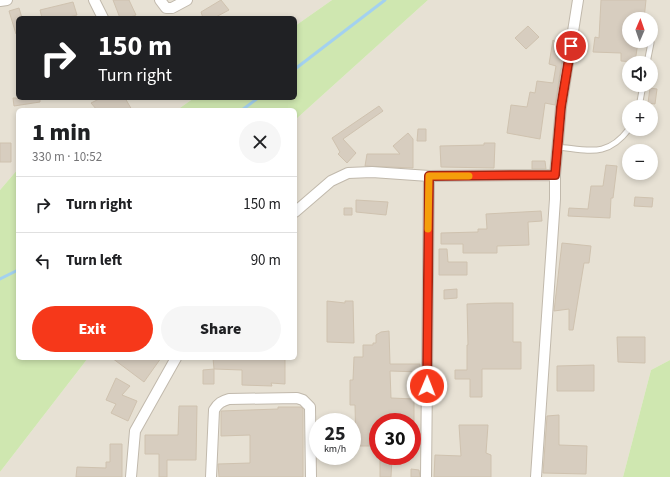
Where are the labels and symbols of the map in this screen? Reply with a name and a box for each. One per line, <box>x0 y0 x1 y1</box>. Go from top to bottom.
north arrow <box>622 12 658 48</box>
pin <box>554 29 588 63</box>
position arrow <box>406 365 448 407</box>
speed limit sign: 30 <box>369 413 421 465</box>

